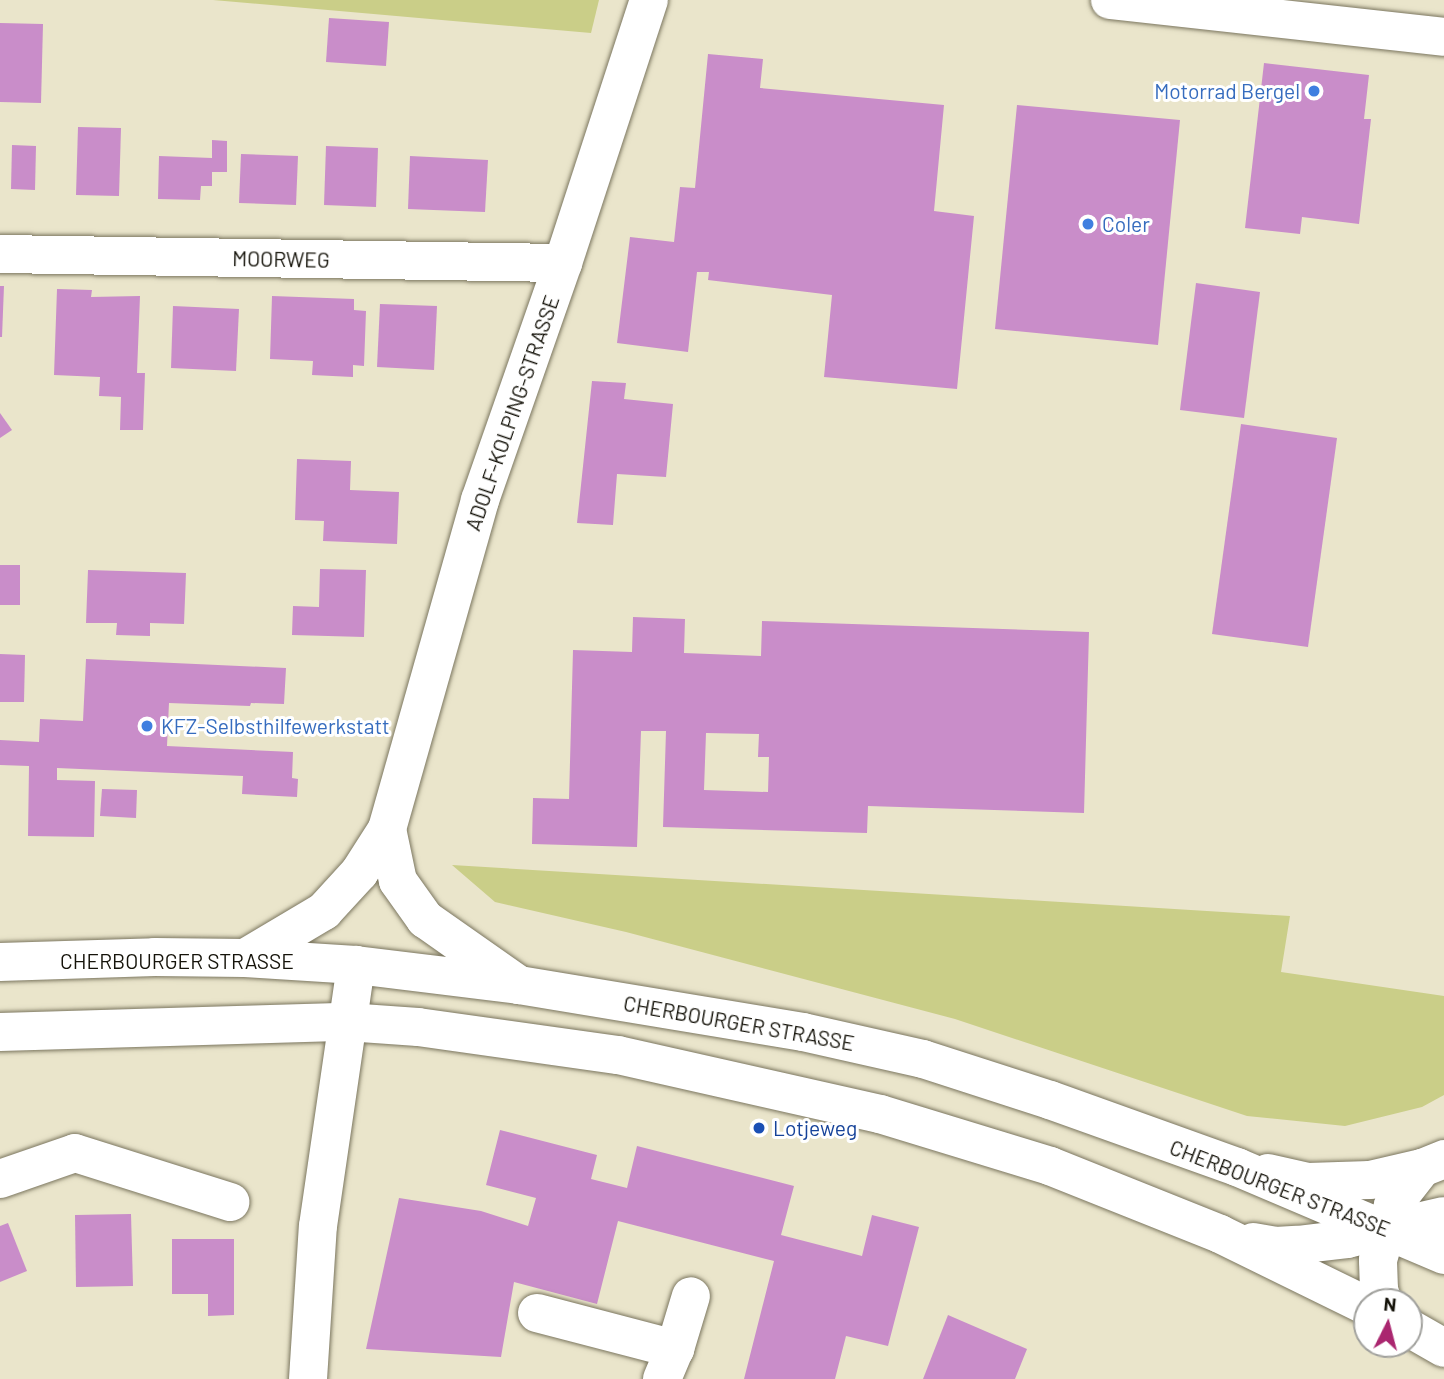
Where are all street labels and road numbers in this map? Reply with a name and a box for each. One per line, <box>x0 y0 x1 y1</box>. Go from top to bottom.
street label: MOORWEG <box>232 246 330 272</box>
street label: ADOLF-KOLPING-STRASSE <box>460 292 564 534</box>
street label: CHERBOURGER STRASSE <box>60 948 294 974</box>
street label: CHERBOURGER STRASSE <box>622 990 856 1056</box>
street label: CHERBOURGER STRASSE <box>1166 1134 1394 1242</box>

